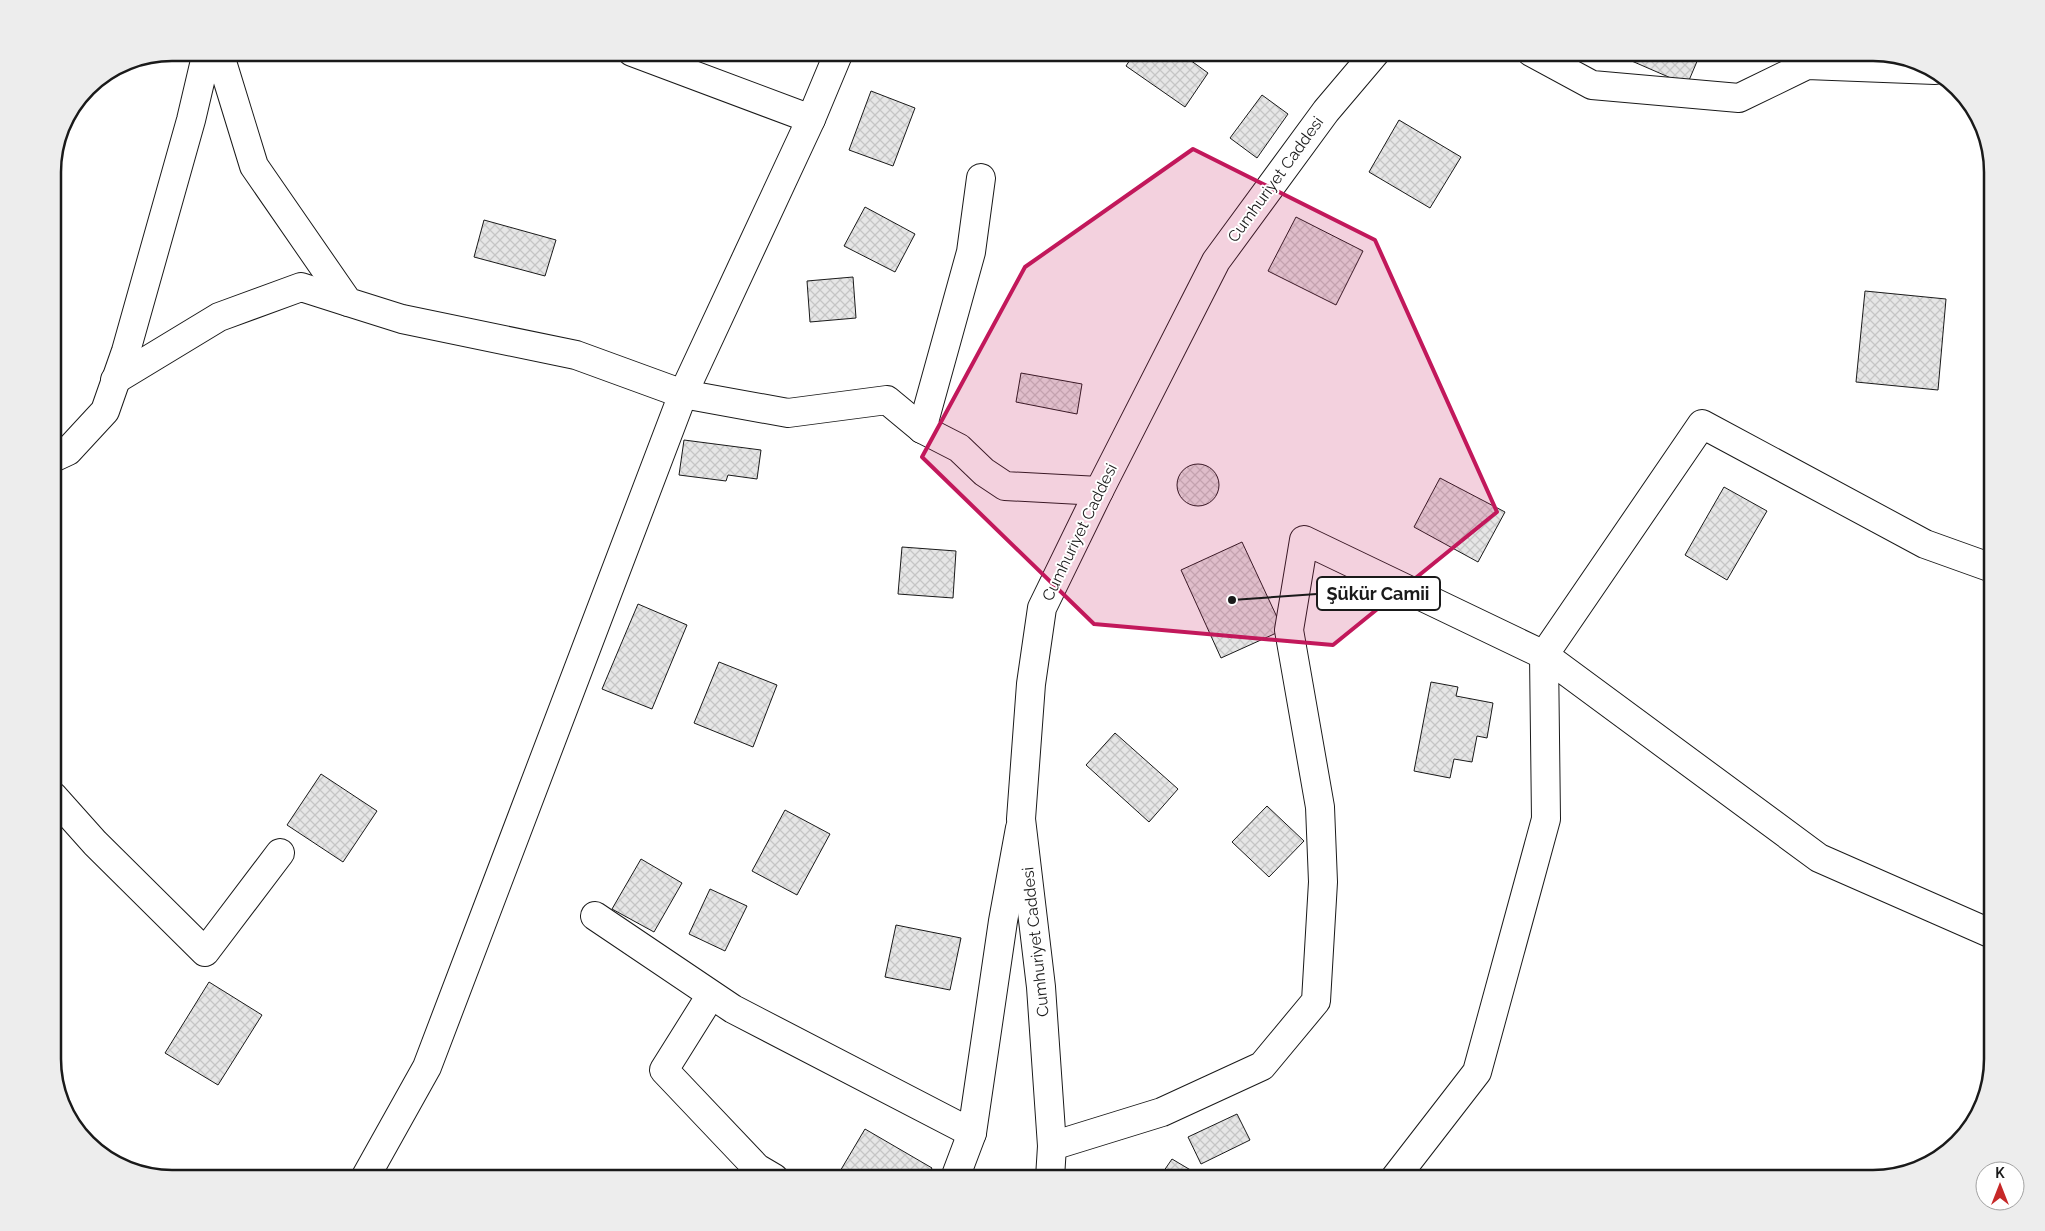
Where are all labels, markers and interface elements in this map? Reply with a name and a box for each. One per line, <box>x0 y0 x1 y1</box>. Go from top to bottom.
street label: Cumhuriyet Caddesi <box>1223 113 1327 246</box>
street label: Cumhuriyet Caddesi <box>1038 460 1121 604</box>
callout: Şükür Camii <box>1317 577 1440 610</box>
text: Şükür Camii <box>1327 583 1429 604</box>
street label: Cumhuriyet Caddesi <box>1018 866 1053 1018</box>
north arrow <box>1975 1161 2025 1211</box>
text: K <box>1995 1165 2005 1181</box>

